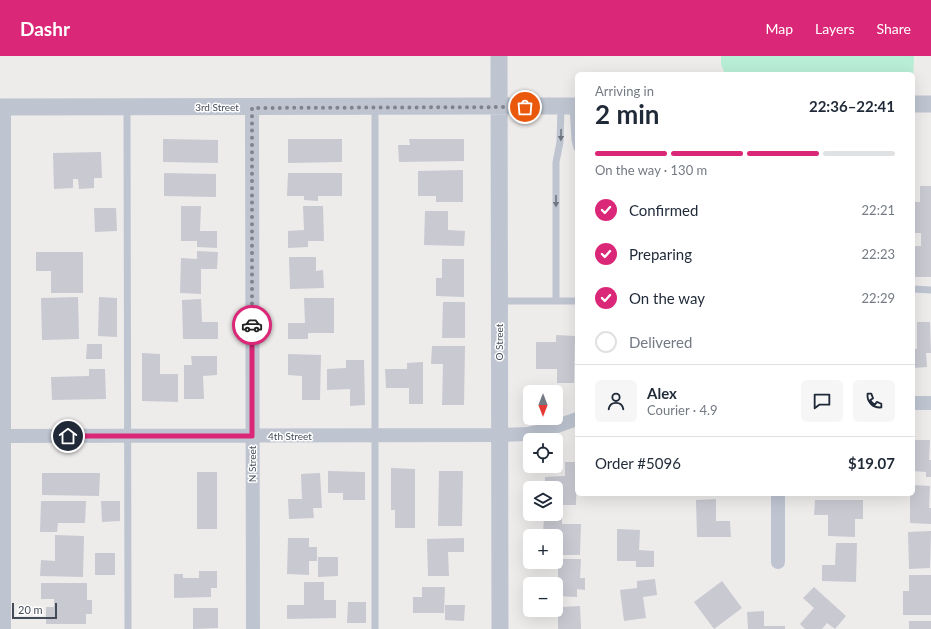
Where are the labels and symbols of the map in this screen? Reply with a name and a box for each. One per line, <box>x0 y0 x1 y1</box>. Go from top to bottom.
pin <box>508 90 542 124</box>
street label: 3rd Street <box>195 101 239 113</box>
one-way arrow <box>557 129 564 141</box>
one-way arrow <box>553 195 559 208</box>
courier <box>232 305 272 345</box>
street label: O Street <box>493 323 505 360</box>
north arrow <box>523 385 563 425</box>
pin <box>51 419 85 453</box>
street label: 4th Street <box>268 430 312 442</box>
street label: N Street <box>246 445 258 482</box>
scale bar <box>12 601 57 620</box>

